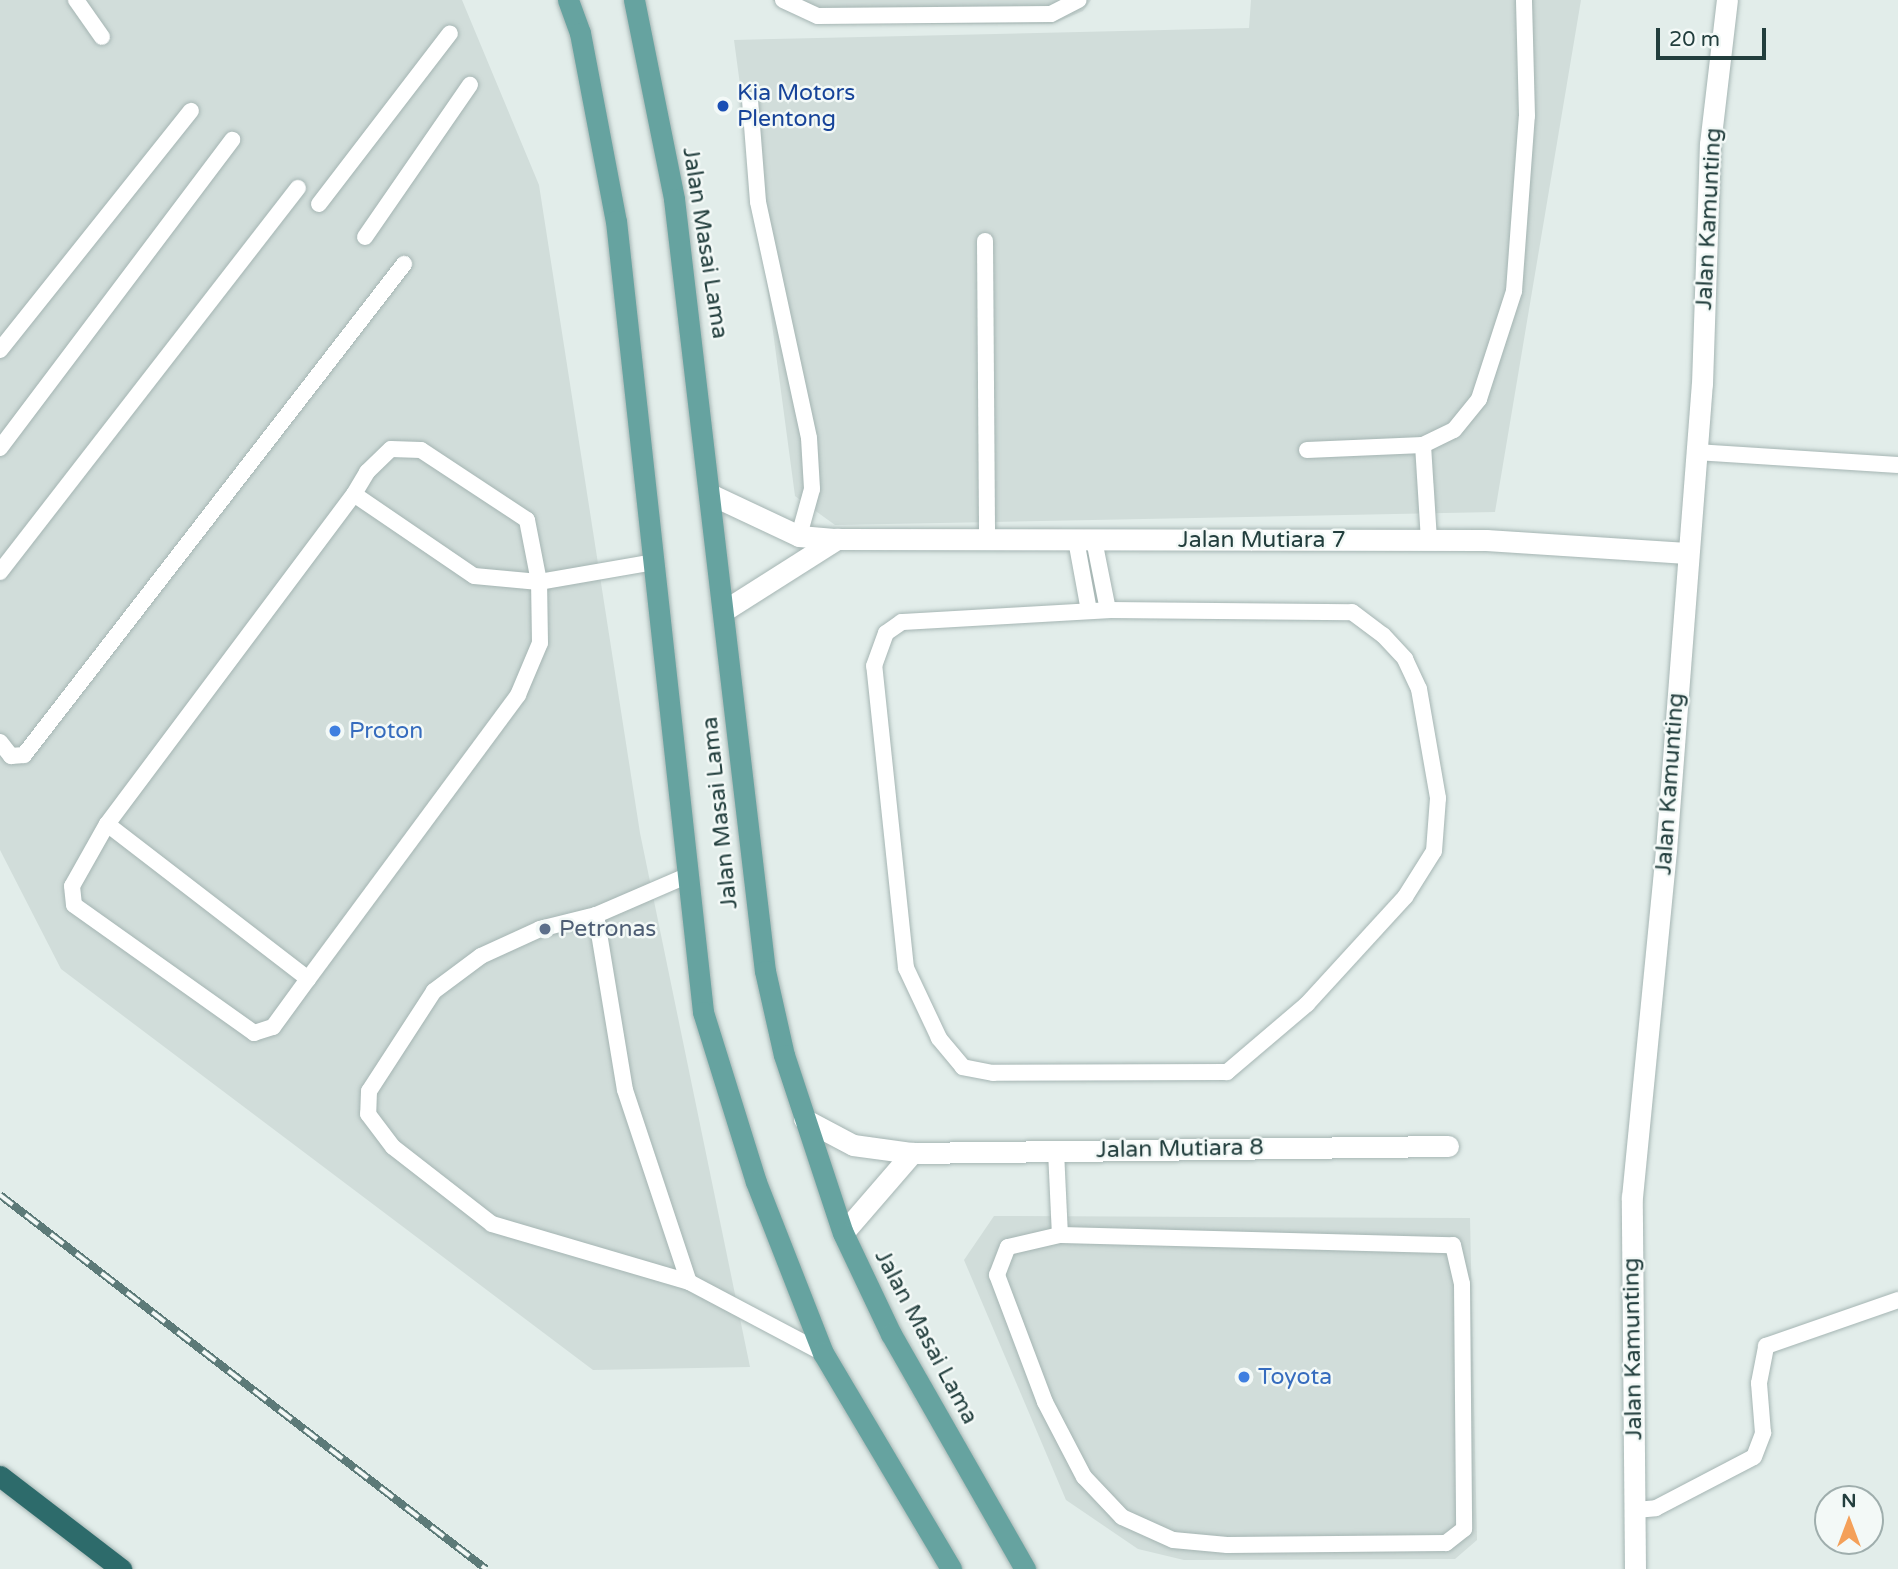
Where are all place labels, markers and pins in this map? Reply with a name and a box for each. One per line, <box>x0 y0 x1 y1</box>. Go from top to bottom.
place label: Kia Motors Plentong <box>737 79 855 133</box>
marker: Kia Motors Plentong <box>715 98 731 114</box>
place label: Proton <box>349 717 423 745</box>
marker: Proton <box>327 723 343 739</box>
place label: Petronas <box>559 915 656 943</box>
marker: Petronas <box>537 921 553 937</box>
place label: Toyota <box>1258 1363 1332 1391</box>
marker: Toyota <box>1236 1369 1252 1385</box>

